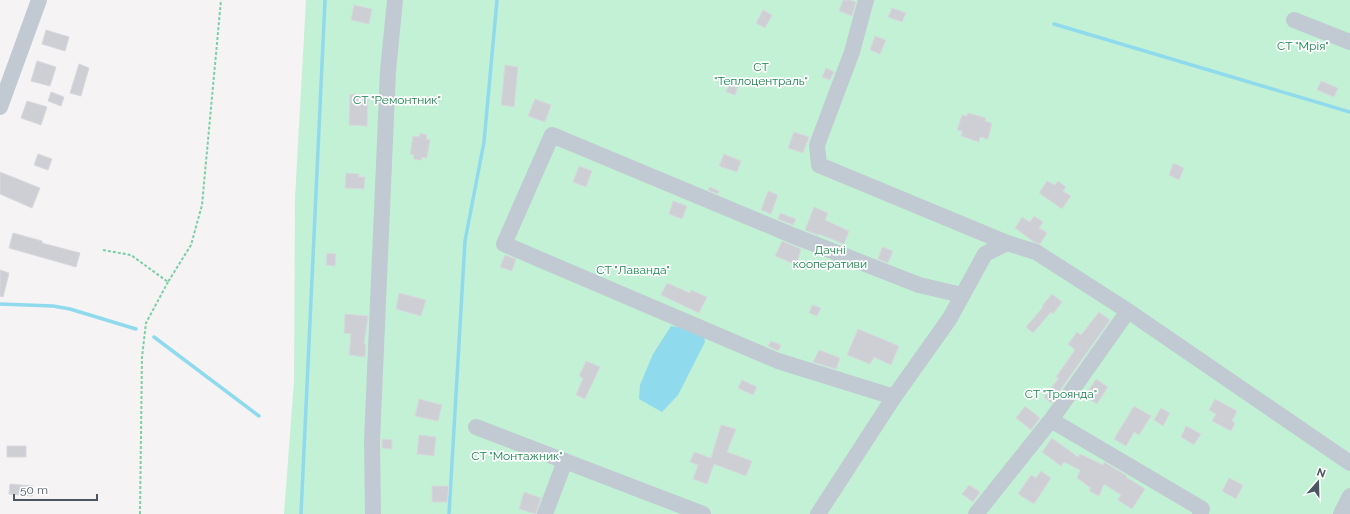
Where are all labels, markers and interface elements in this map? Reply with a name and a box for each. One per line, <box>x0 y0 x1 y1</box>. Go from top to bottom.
park label: СТ "Мрія" <box>1277 39 1329 53</box>
park label: СТ "Теплоцентраль" <box>714 60 808 88</box>
park label: СТ "Ремонтник" <box>353 93 441 107</box>
park label: Дачні кооперативи <box>793 243 867 271</box>
park label: СТ "Лаванда" <box>596 263 670 277</box>
park label: СТ "Троянда" <box>1025 387 1097 401</box>
park label: СТ "Монтажник" <box>471 449 563 463</box>
north arrow <box>1298 462 1338 502</box>
text: N <box>1315 466 1327 481</box>
scale bar <box>14 476 97 502</box>
text: 50 m <box>20 483 48 497</box>

